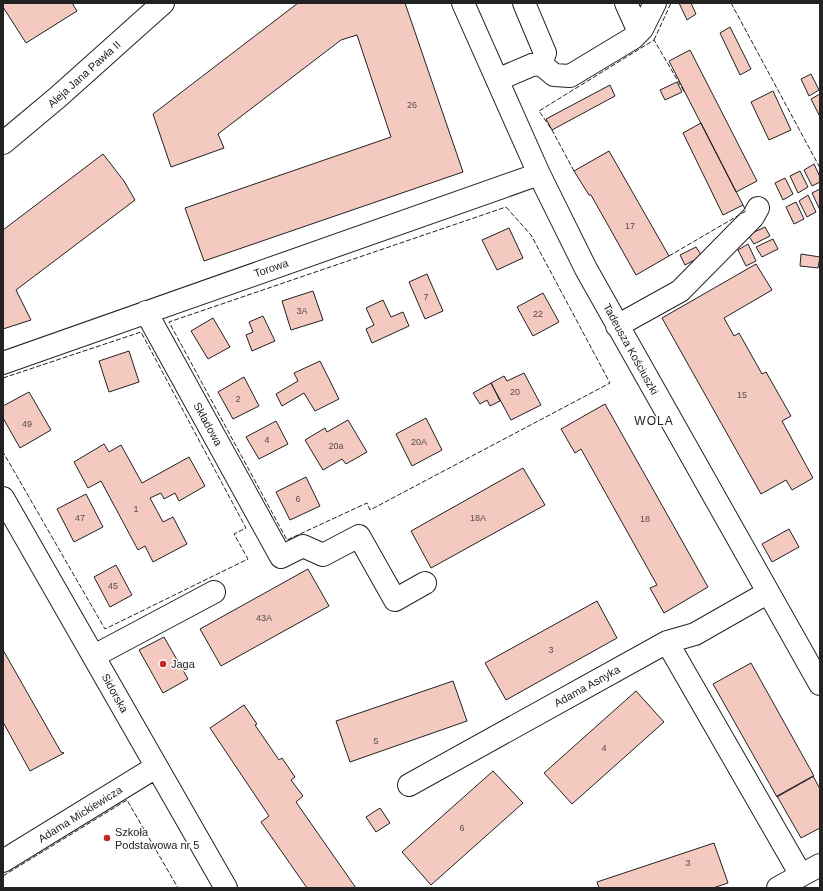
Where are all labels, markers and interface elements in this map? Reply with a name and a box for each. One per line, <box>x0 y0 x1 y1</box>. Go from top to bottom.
street label: Aleja Jana Pawła II <box>45 38 123 110</box>
house number: 26 <box>407 100 417 110</box>
house number: 17 <box>625 221 635 231</box>
street label: Torowa <box>252 256 291 279</box>
house number: 7 <box>423 292 429 302</box>
street label: Tadeusza Kościuszki <box>601 301 661 397</box>
house number: 3A <box>296 306 308 316</box>
house number: 22 <box>533 309 543 319</box>
house number: 20 <box>510 387 520 397</box>
house number: 15 <box>737 390 747 400</box>
house number: 2 <box>235 394 241 404</box>
street label: Składowa <box>191 400 225 449</box>
district label: WOLA <box>634 414 674 428</box>
house number: 49 <box>22 419 32 429</box>
house number: 4 <box>264 435 270 445</box>
house number: 20A <box>411 437 427 447</box>
house number: 20a <box>328 441 344 451</box>
house number: 6 <box>295 494 301 504</box>
house number: 1 <box>133 504 139 514</box>
house number: 47 <box>75 513 85 523</box>
house number: 18A <box>470 513 486 523</box>
house number: 18 <box>640 514 650 524</box>
house number: 45 <box>108 581 118 591</box>
house number: 43A <box>256 613 272 623</box>
house number: 3 <box>548 645 554 655</box>
place label: Jaga <box>171 658 196 670</box>
marker: Jaga <box>158 659 168 669</box>
street label: Adama Asnyka <box>552 663 623 709</box>
street label: Sidorska <box>99 671 131 715</box>
house number: 5 <box>373 736 379 746</box>
house number: 4 <box>601 743 607 753</box>
street label: Adama Mickiewicza <box>36 783 125 845</box>
house number: 6 <box>459 823 465 833</box>
place label: Szkoła Podstawowa nr 5 <box>115 826 199 851</box>
marker: Szkoła Podstawowa nr 5 <box>102 833 112 843</box>
house number: 3 <box>685 858 691 868</box>

